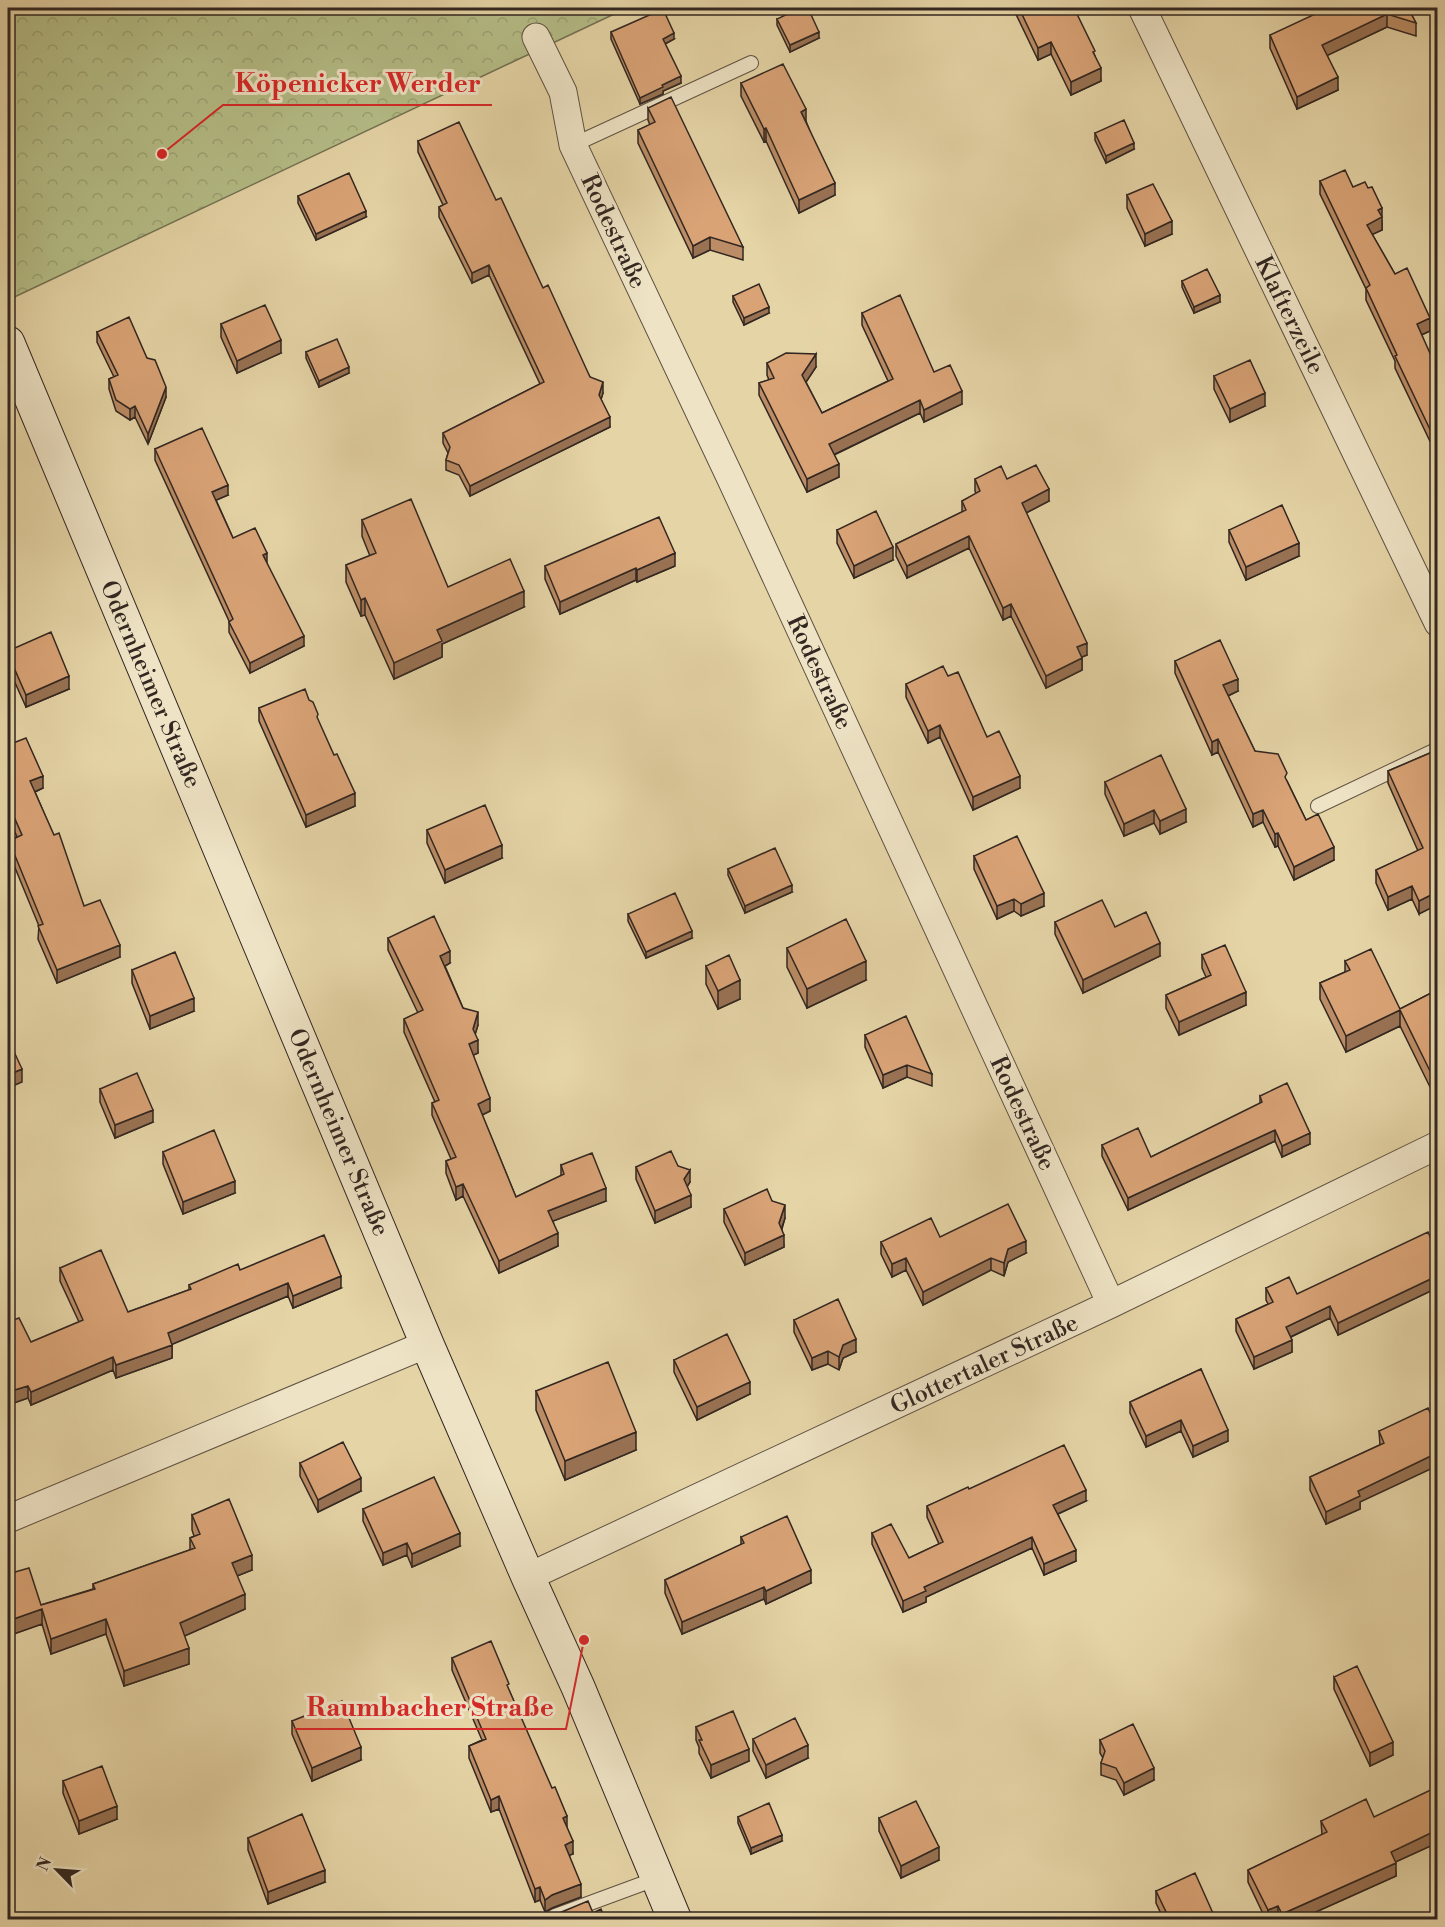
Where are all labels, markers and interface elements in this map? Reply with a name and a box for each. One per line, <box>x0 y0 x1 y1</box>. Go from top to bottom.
callout: Köpenicker Werder <box>223 61 492 105</box>
text: Köpenicker Werder <box>235 68 481 100</box>
street label: Rodestraße <box>574 169 653 293</box>
street label: Klafterzeile <box>1248 251 1331 379</box>
street label: Odernheimer Straße <box>93 576 207 793</box>
street label: Rodestraße <box>780 610 859 734</box>
street label: Odernheimer Straße <box>281 1024 395 1241</box>
street label: Rodestraße <box>983 1051 1062 1175</box>
street label: Glottertaler Straße <box>886 1308 1083 1422</box>
callout: Raumbacher Straße <box>295 1685 566 1729</box>
text: Raumbacher Straße <box>306 1692 554 1724</box>
north arrow <box>27 1840 87 1900</box>
text: N <box>33 1854 56 1874</box>

